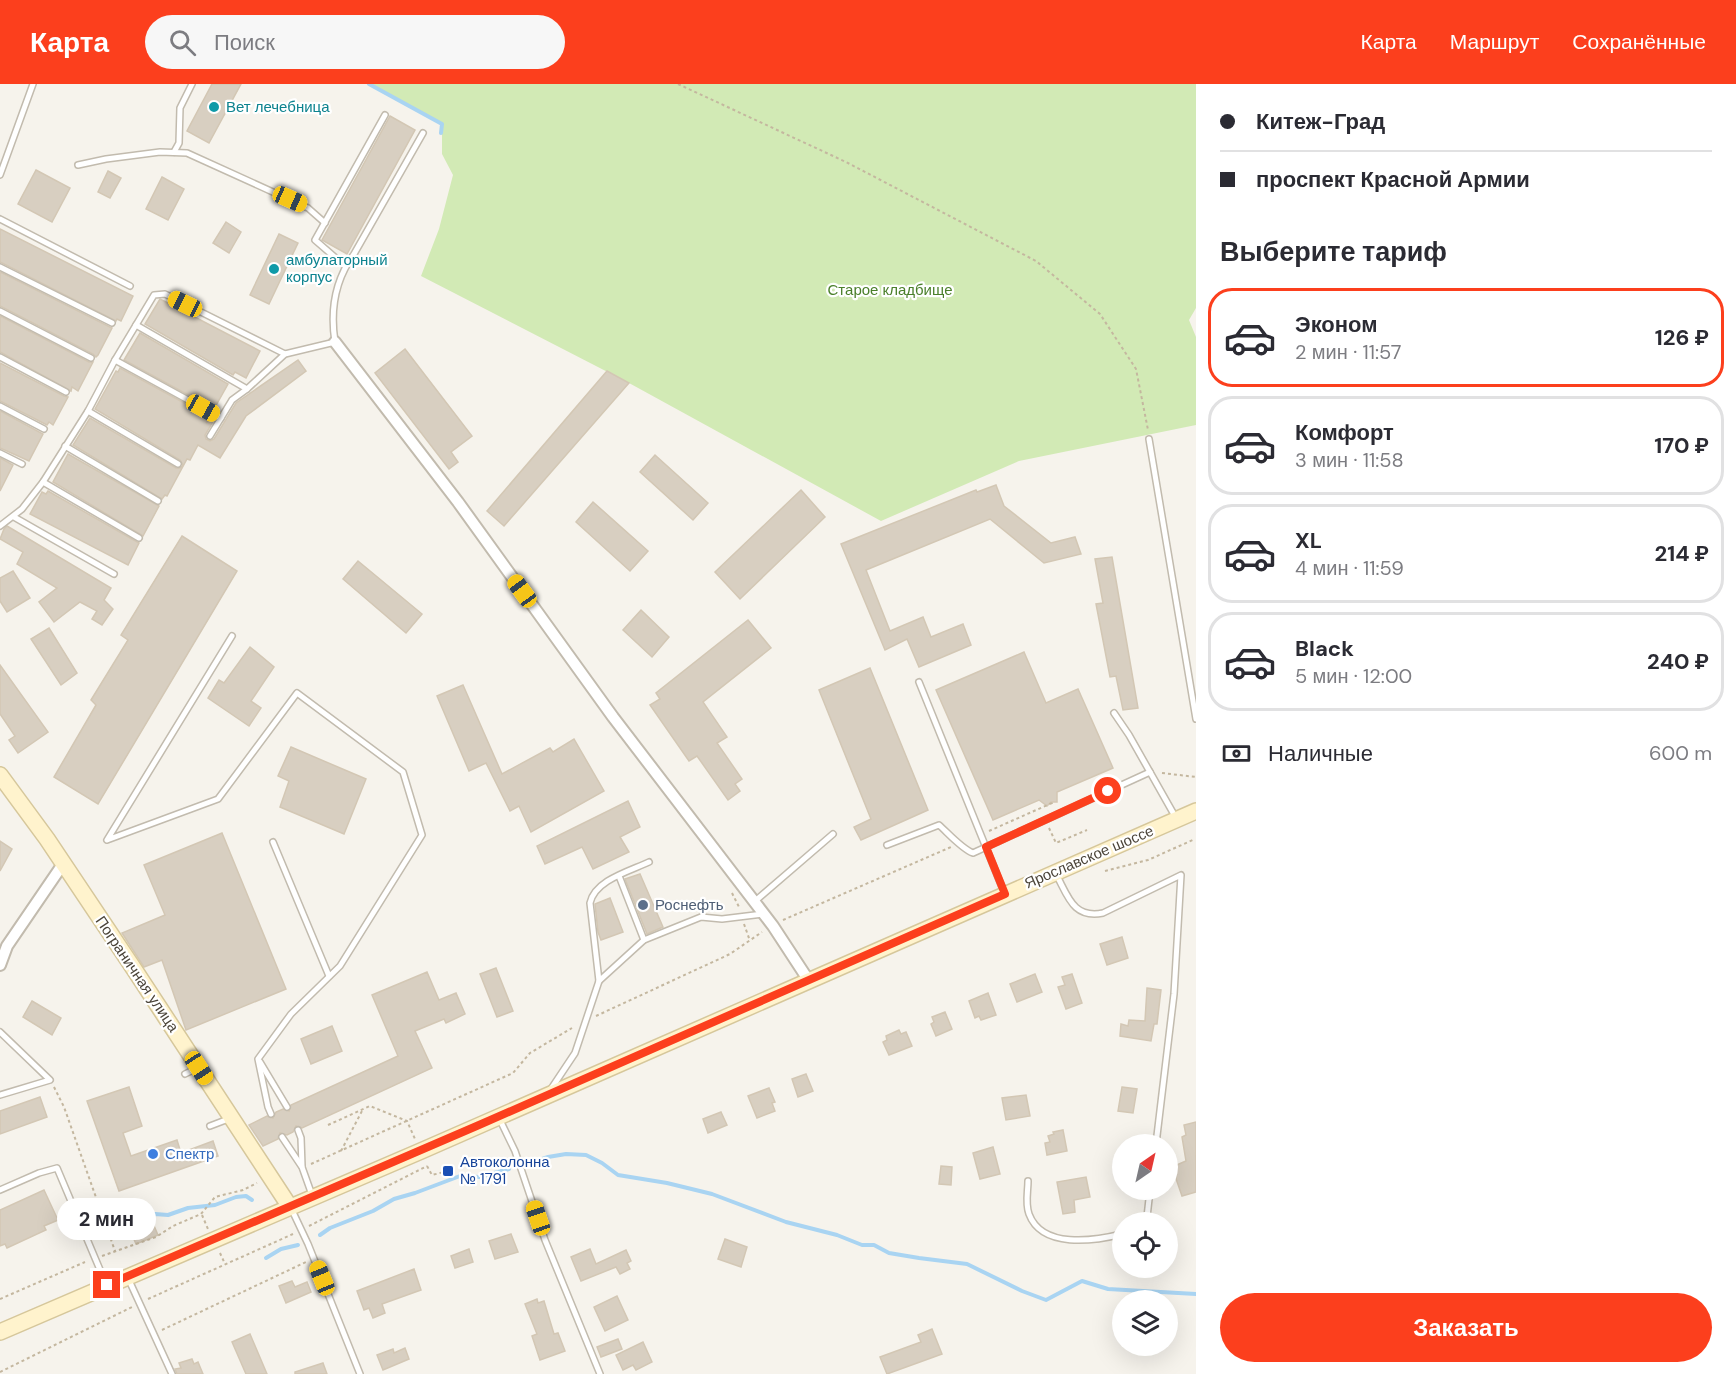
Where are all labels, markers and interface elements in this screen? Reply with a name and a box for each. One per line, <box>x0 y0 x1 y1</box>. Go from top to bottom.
search box <box>145 15 565 69</box>
text: Карта <box>30 24 109 61</box>
icon: search <box>166 26 199 59</box>
text: Поиск <box>214 28 275 57</box>
text: Карта <box>1361 28 1417 56</box>
text: Маршрут <box>1450 28 1539 56</box>
text: Сохранённые <box>1572 28 1706 56</box>
place label: Вет лечебница <box>226 97 330 117</box>
marker: Вет лечебница <box>207 100 221 114</box>
text: Китеж-Град <box>1256 107 1385 136</box>
text: проспект Красной Армии <box>1256 165 1530 194</box>
car <box>270 183 310 215</box>
text: Выберите тариф <box>1220 234 1447 269</box>
place label: амбулаторный корпус <box>286 250 388 287</box>
marker: амбулаторный корпус <box>267 262 281 276</box>
park label: Старое кладбище <box>828 280 952 300</box>
car <box>165 288 205 320</box>
text: Эконом <box>1295 310 1378 339</box>
icon: car <box>1223 311 1277 365</box>
text: 126 ₽ <box>1655 323 1709 352</box>
text: 2 мин · 11:57 <box>1295 339 1401 365</box>
car <box>183 391 223 425</box>
text: Комфорт <box>1295 418 1394 447</box>
icon: car <box>1223 419 1277 473</box>
text: 170 ₽ <box>1654 431 1709 460</box>
text: 3 мин · 11:58 <box>1295 447 1404 473</box>
text: XL <box>1295 526 1322 555</box>
icon: car <box>1223 527 1277 581</box>
text: 214 ₽ <box>1654 539 1709 568</box>
text: 4 мин · 11:59 <box>1295 555 1404 581</box>
car <box>504 571 540 611</box>
text: Black <box>1295 634 1354 663</box>
icon: car <box>1223 635 1277 689</box>
text: 240 ₽ <box>1647 647 1709 676</box>
text: 5 мин · 12:00 <box>1295 663 1412 689</box>
icon: cash <box>1220 737 1253 770</box>
text: Наличные <box>1268 739 1373 768</box>
text: 600 m <box>1649 740 1712 766</box>
route start <box>1094 777 1121 804</box>
street label: Ярославское шоссе <box>1021 821 1157 893</box>
place label: Роснефть <box>655 895 724 915</box>
marker: Роснефть <box>636 898 650 912</box>
street label: Пограничная улица <box>91 912 184 1036</box>
car <box>182 1048 216 1088</box>
north arrow <box>1112 1134 1178 1200</box>
map controls <box>1112 1134 1178 1356</box>
place label: Спектр <box>165 1144 214 1164</box>
marker: Спектр <box>146 1147 160 1161</box>
place label: Автоколонна № 1791 <box>460 1152 550 1189</box>
marker: Автоколонна № 1791 <box>441 1164 455 1178</box>
callout: 2 мин <box>57 1198 156 1240</box>
car <box>524 1198 552 1238</box>
text: 2 мин <box>79 1206 134 1232</box>
button: locate <box>1112 1212 1178 1278</box>
car <box>307 1258 337 1298</box>
route end <box>93 1271 120 1298</box>
button: layers <box>1112 1290 1178 1356</box>
button: Заказать <box>1220 1293 1712 1362</box>

